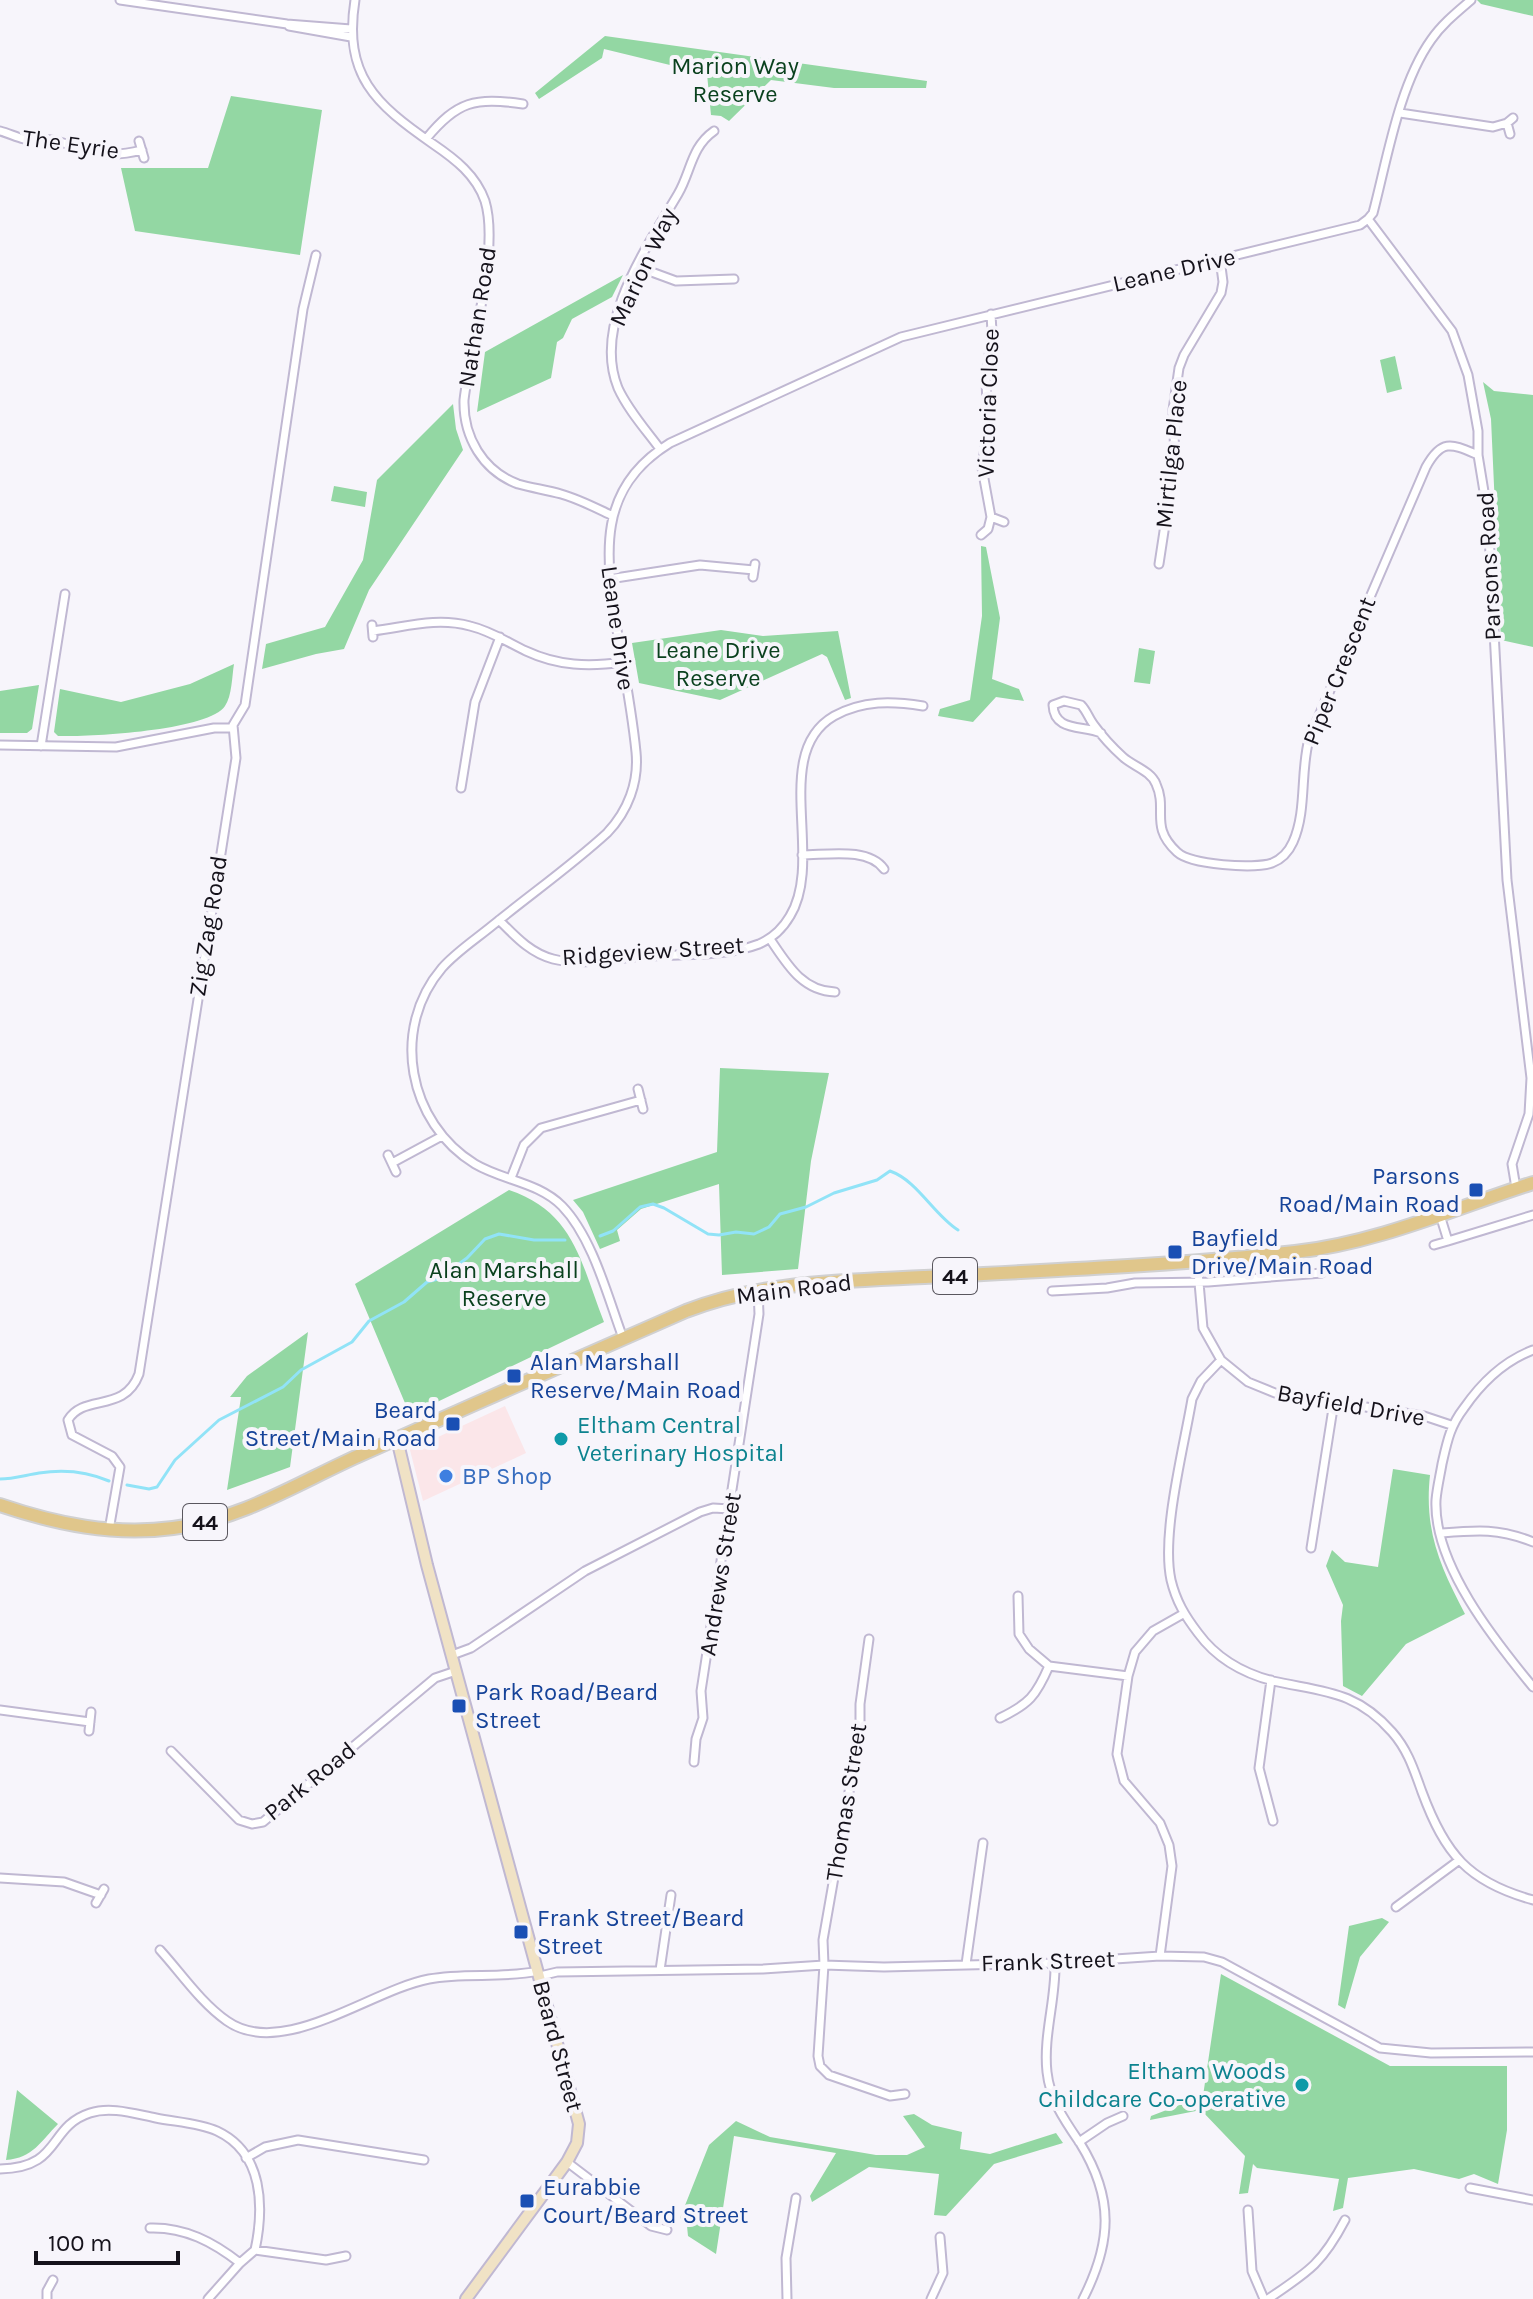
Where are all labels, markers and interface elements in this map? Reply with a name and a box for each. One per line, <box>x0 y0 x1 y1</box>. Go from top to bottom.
park label: Marion Way Reserve <box>671 52 799 108</box>
street label: The Eyrie <box>21 123 121 165</box>
street label: Marion Way <box>603 203 683 331</box>
street label: Leane Drive <box>1110 242 1238 298</box>
street label: Nathan Road <box>452 245 502 389</box>
street label: Victoria Close <box>971 328 1005 478</box>
street label: Mirtilga Place <box>1149 378 1193 530</box>
street label: Parsons Road <box>1471 491 1507 641</box>
street label: Leane Drive <box>595 564 641 692</box>
street label: Piper Crescent <box>1296 593 1382 749</box>
park label: Leane Drive Reserve <box>655 636 781 692</box>
street label: Zig Zag Road <box>183 853 233 999</box>
street label: Ridgeview Street <box>561 931 745 971</box>
place label: Parsons Road/Main Road <box>1278 1162 1460 1218</box>
marker: Parsons Road/Main Road <box>1467 1181 1485 1199</box>
place label: Bayfield Drive/Main Road <box>1191 1224 1374 1280</box>
marker: Bayfield Drive/Main Road <box>1166 1243 1184 1261</box>
park label: Alan Marshall Reserve <box>429 1256 579 1312</box>
road number: 44 <box>933 1258 977 1294</box>
street label: Main Road <box>735 1268 853 1310</box>
place label: Alan Marshall Reserve/Main Road <box>530 1348 742 1404</box>
marker: Alan Marshall Reserve/Main Road <box>505 1367 523 1385</box>
street label: Bayfield Drive <box>1275 1378 1427 1432</box>
place label: Beard Street/Main Road <box>245 1396 437 1452</box>
place label: Eltham Central Veterinary Hospital <box>577 1411 784 1467</box>
marker: Beard Street/Main Road <box>444 1415 462 1433</box>
marker: Eltham Central Veterinary Hospital <box>552 1430 570 1448</box>
place label: BP Shop <box>462 1462 552 1490</box>
marker: BP Shop <box>437 1467 455 1485</box>
street label: Andrews Street <box>693 1490 747 1658</box>
road number: 44 <box>183 1504 227 1540</box>
place label: Park Road/Beard Street <box>475 1678 658 1734</box>
marker: Park Road/Beard Street <box>450 1697 468 1715</box>
street label: Thomas Street <box>820 1721 872 1883</box>
street label: Park Road <box>259 1736 361 1826</box>
place label: Frank Street/Beard Street <box>537 1904 745 1960</box>
marker: Frank Street/Beard Street <box>512 1923 530 1941</box>
street label: Frank Street <box>981 1945 1115 1977</box>
street label: Beard Street <box>527 1977 589 2115</box>
place label: Eltham Woods Childcare Co-operative <box>1038 2057 1286 2113</box>
marker: Eltham Woods Childcare Co-operative <box>1293 2076 1311 2094</box>
place label: Eurabbie Court/Beard Street <box>543 2173 748 2229</box>
marker: Eurabbie Court/Beard Street <box>518 2192 536 2210</box>
scale bar <box>36 2215 178 2265</box>
text: 100 m <box>48 2229 113 2257</box>

